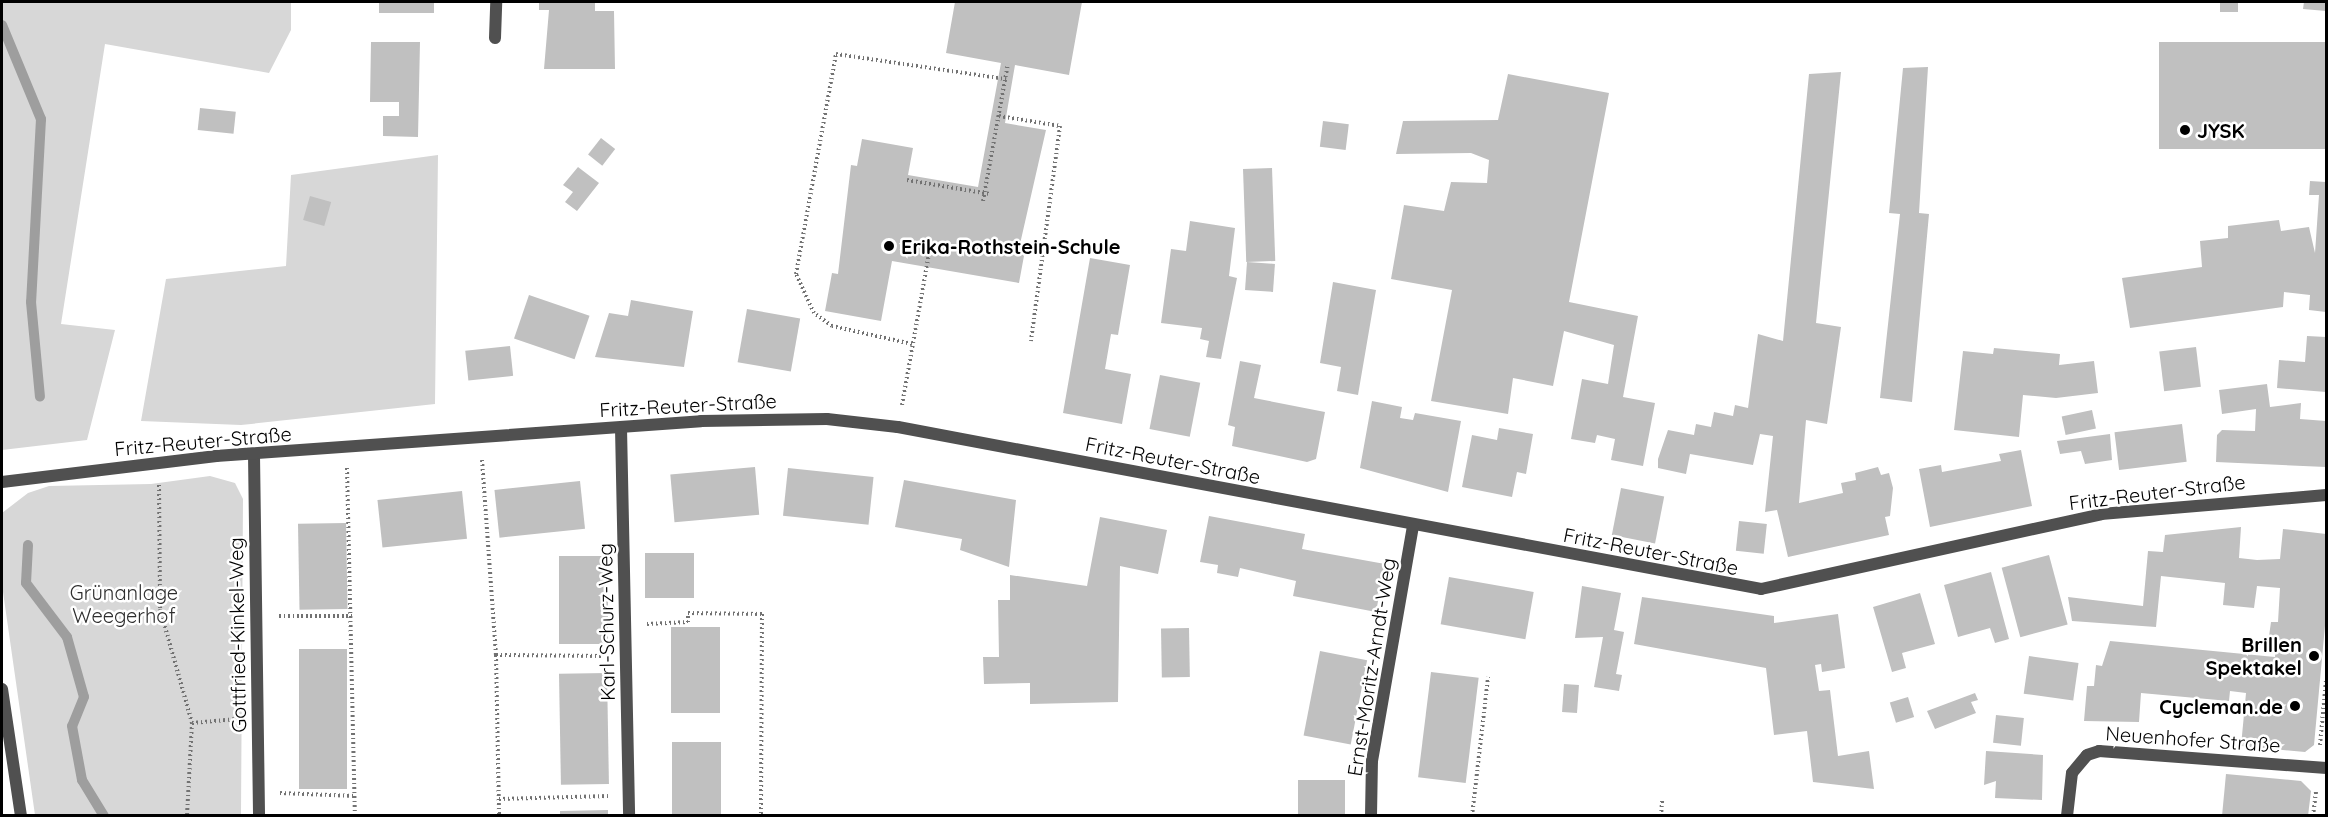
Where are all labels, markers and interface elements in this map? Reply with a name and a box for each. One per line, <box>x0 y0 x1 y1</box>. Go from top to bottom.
place label: JYSK <box>2197 118 2244 142</box>
marker: JYSK <box>2178 123 2192 137</box>
place label: Erika-Rothstein-Schule <box>901 234 1121 258</box>
marker: Erika-Rothstein-Schule <box>882 239 896 253</box>
street label: Fritz-Reuter-Straße <box>599 388 777 422</box>
street label: Fritz-Reuter-Straße <box>113 421 293 461</box>
street label: Fritz-Reuter-Straße <box>1083 431 1263 489</box>
street label: Fritz-Reuter-Straße <box>2067 469 2247 515</box>
street label: Fritz-Reuter-Straße <box>1561 522 1741 580</box>
street label: Gottfried-Kinkel-Weg <box>223 537 251 733</box>
street label: Karl-Schurz-Weg <box>593 543 619 701</box>
street label: Ernst-Moritz-Arndt-Weg <box>1342 556 1400 778</box>
park label: Grünanlage Weegerhof <box>70 581 178 628</box>
place label: Brillen Spektakel <box>2205 632 2302 679</box>
marker: Brillen Spektakel <box>2307 649 2321 663</box>
place label: Cycleman.de <box>2159 694 2283 718</box>
marker: Cycleman.de <box>2288 699 2302 713</box>
street label: Neuenhofer Straße <box>2105 721 2281 757</box>

